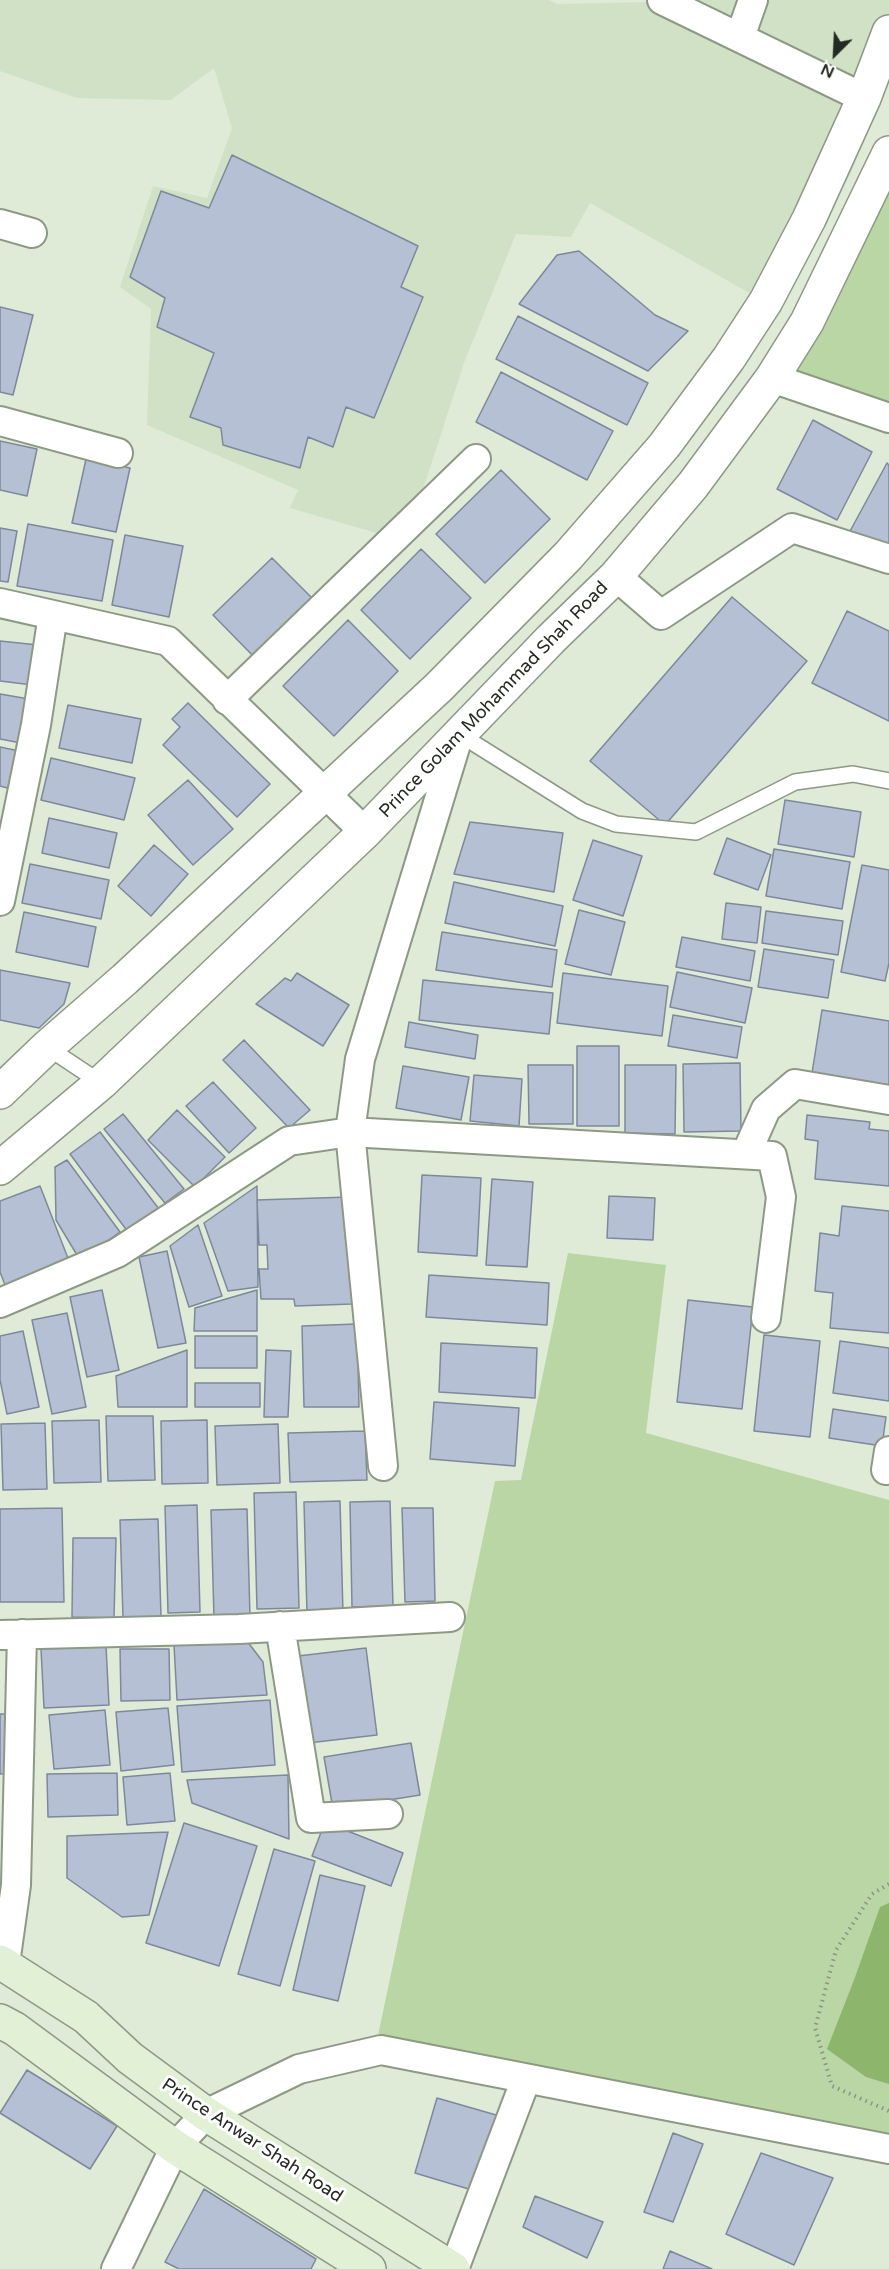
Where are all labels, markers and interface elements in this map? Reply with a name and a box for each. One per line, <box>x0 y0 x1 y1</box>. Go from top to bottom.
north arrow <box>805 24 865 84</box>
text: N <box>818 59 838 82</box>
street label: Prince Golam Mohammad Shah Road <box>375 577 613 823</box>
street label: Prince Anwar Shah Road <box>157 2074 347 2208</box>

